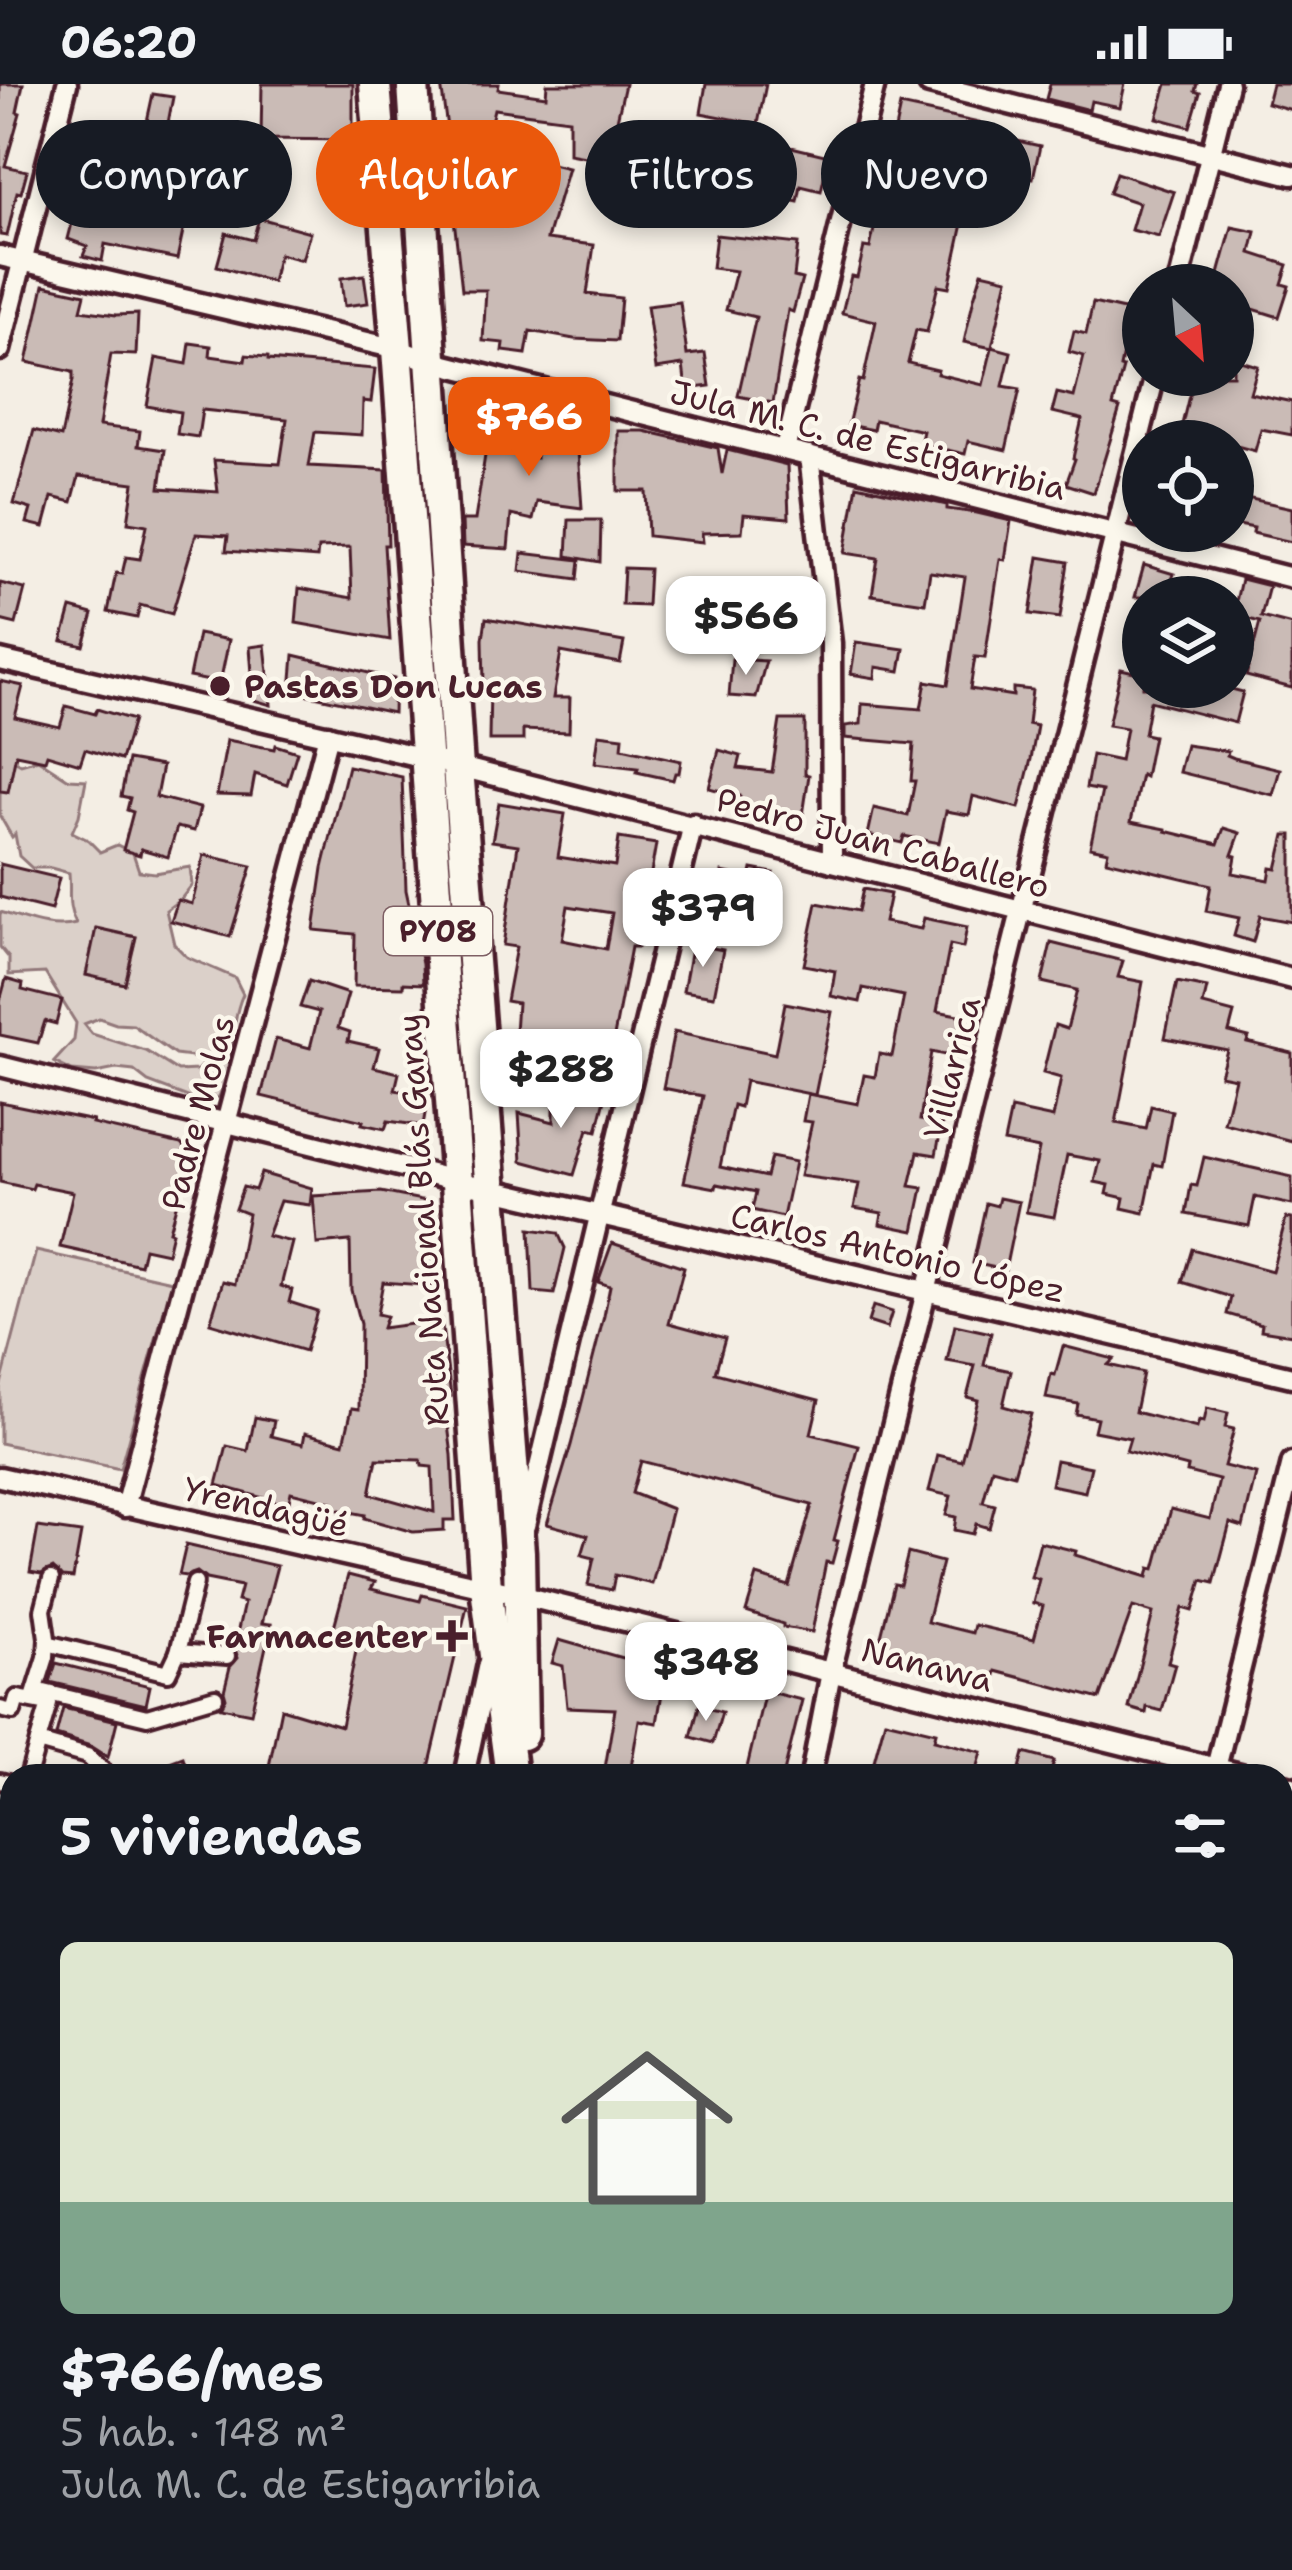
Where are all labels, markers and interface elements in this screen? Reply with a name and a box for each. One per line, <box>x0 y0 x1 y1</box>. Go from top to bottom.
text: 06:20 <box>60 12 197 72</box>
chip: Comprar <box>36 120 292 228</box>
chip: Alquilar <box>316 120 561 228</box>
chip: Filtros <box>585 120 797 228</box>
chip: Nuevo <box>821 120 1031 228</box>
north arrow <box>1122 264 1254 396</box>
map controls <box>1122 264 1254 708</box>
street label: Jula M. C. de Estigarribia <box>665 369 1071 511</box>
pin: $766 <box>458 377 600 479</box>
text: $766 <box>475 390 583 442</box>
button: locate <box>1122 420 1254 552</box>
pin: $566 <box>675 576 817 678</box>
button: layers <box>1122 576 1254 708</box>
text: $566 <box>693 589 799 641</box>
place label: Pastas Don Lucas <box>244 664 543 709</box>
marker: Pastas Don Lucas <box>207 673 233 699</box>
street label: Pedro Juan Caballero <box>711 777 1055 909</box>
pin: $379 <box>632 868 774 970</box>
text: $379 <box>650 881 756 933</box>
road number: PY08 <box>384 907 492 955</box>
street label: Villarrica <box>913 992 991 1144</box>
street label: Padre Molas <box>150 1011 246 1215</box>
street label: Ruta Nacional Blás Garay <box>386 1012 460 1428</box>
pin: $288 <box>490 1029 632 1131</box>
text: $288 <box>507 1042 615 1094</box>
street label: Carlos Antonio López <box>726 1193 1070 1313</box>
street label: Yrendagüé <box>179 1466 353 1548</box>
place label: Farmacenter <box>206 1614 428 1659</box>
pin: $348 <box>635 1622 777 1724</box>
marker: Farmacenter <box>439 1623 465 1649</box>
street label: Nanawa <box>857 1627 997 1703</box>
text: $348 <box>652 1635 760 1687</box>
text: 5 viviendas <box>60 1802 363 1870</box>
icon: filters <box>1167 1803 1233 1869</box>
icon: home <box>539 2020 755 2236</box>
text: $766/mes <box>60 2338 324 2406</box>
text: 5 hab. · 148 m² <box>60 2406 347 2458</box>
text: Jula M. C. de Estigarribia <box>60 2458 540 2510</box>

